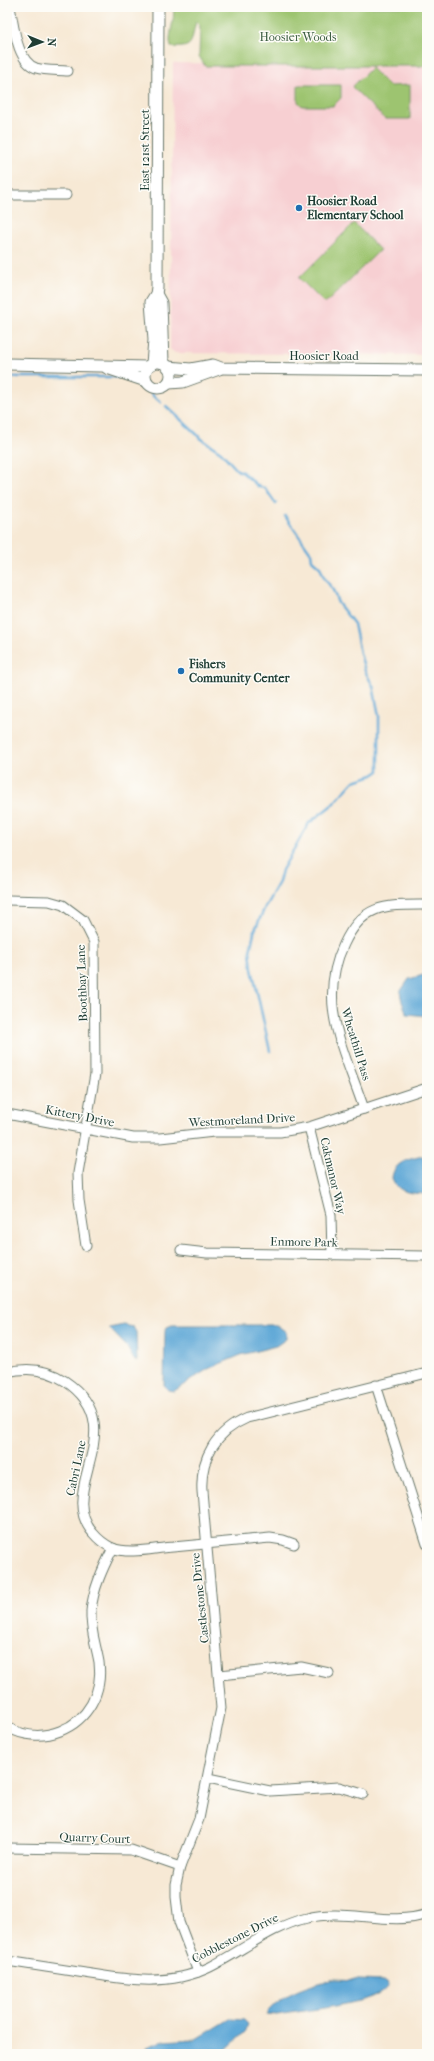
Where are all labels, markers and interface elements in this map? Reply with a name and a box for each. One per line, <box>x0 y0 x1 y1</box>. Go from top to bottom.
north arrow <box>22 22 62 62</box>
park label: Hoosier Woods <box>259 30 337 44</box>
text: N <box>45 38 58 47</box>
street label: East 121st Street <box>138 108 152 191</box>
place label: Hoosier Road Elementary School <box>307 194 404 223</box>
marker: Hoosier Road Elementary School <box>294 203 304 213</box>
street label: Hoosier Road <box>289 349 359 363</box>
place label: Fishers Community Center <box>188 657 291 686</box>
marker: Fishers Community Center <box>176 666 186 676</box>
street label: Boothbay Lane <box>74 944 90 1022</box>
street label: Wheathill Pass <box>338 1005 374 1083</box>
street label: Kittery Drive <box>44 1102 116 1130</box>
street label: Westmoreland Drive <box>187 1110 296 1130</box>
street label: Cakmanor Way <box>317 1136 349 1216</box>
street label: Enmore Park <box>270 1234 339 1250</box>
street label: Cabri Lane <box>63 1439 89 1497</box>
street label: Castlestone Drive <box>188 1552 212 1644</box>
street label: Quarry Court <box>59 1830 131 1846</box>
street label: Cobblestone Drive <box>189 1910 281 1966</box>

